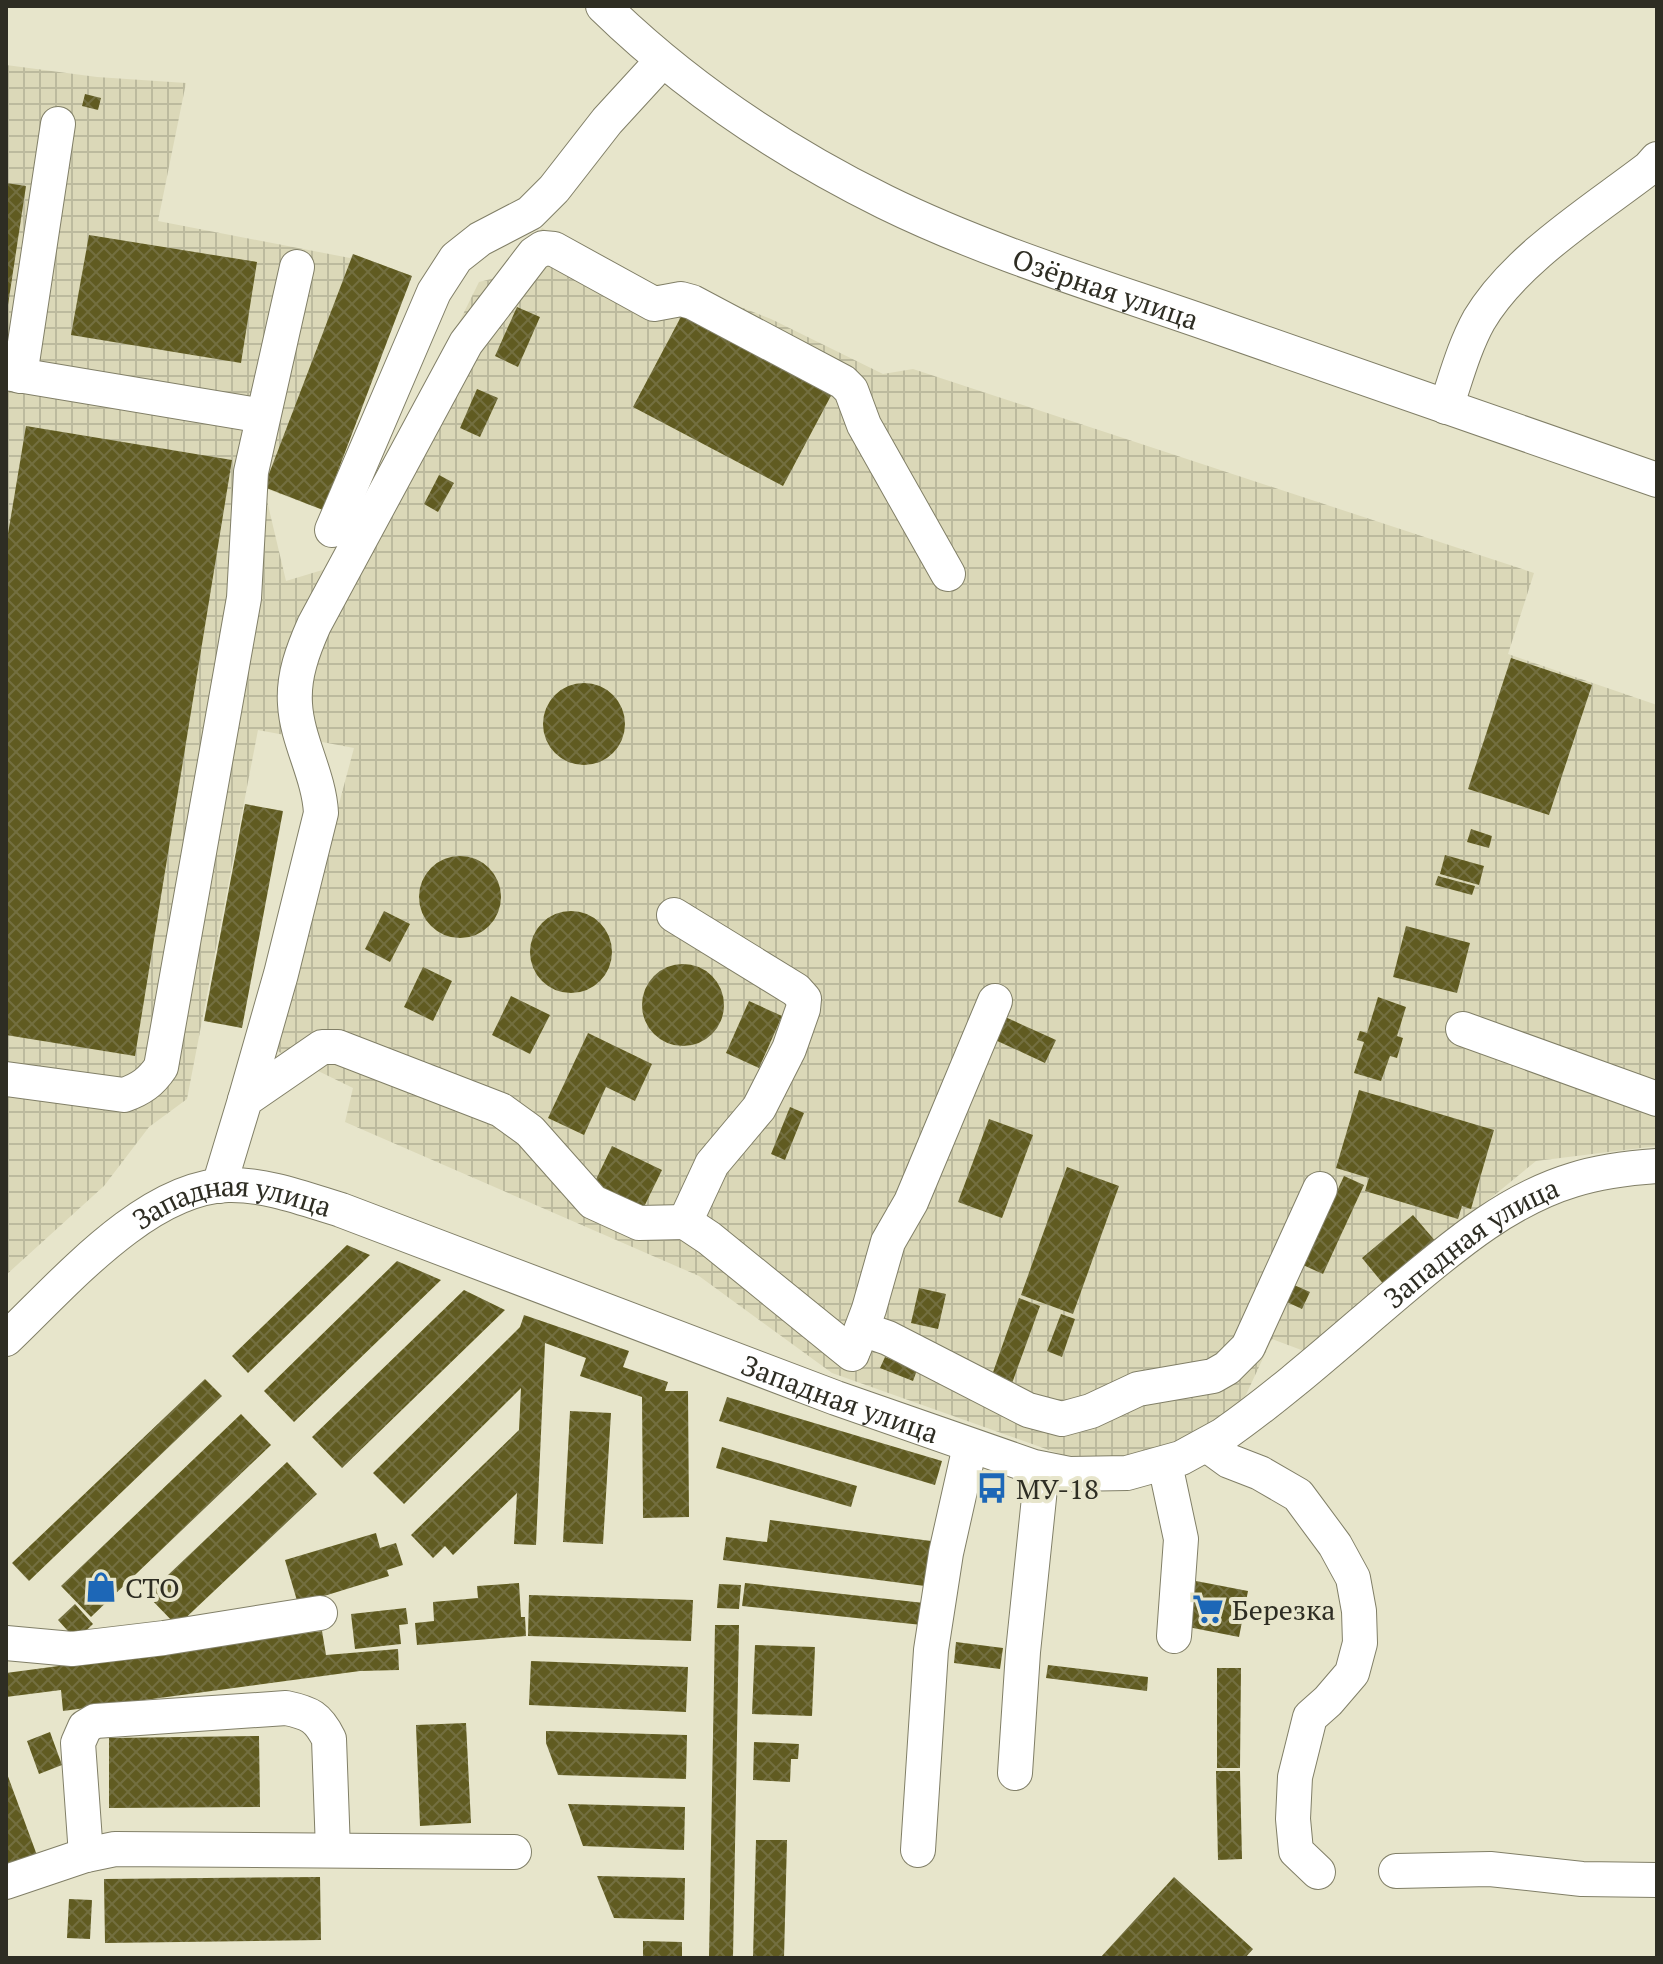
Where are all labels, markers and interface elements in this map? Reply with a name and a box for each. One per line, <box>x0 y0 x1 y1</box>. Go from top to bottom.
street label: Озёрная улица <box>1008 239 1204 337</box>
street label: Западная улица <box>125 1166 337 1237</box>
street label: Западная улица <box>1375 1168 1564 1316</box>
street label: Западная улица <box>737 1345 944 1451</box>
place label: МУ-18 <box>1016 1470 1099 1507</box>
bus stop icon: МУ-18 <box>975 1471 1009 1505</box>
place label: СТО <box>125 1569 180 1606</box>
shop icon: СТО <box>84 1570 118 1604</box>
place label: Березка <box>1232 1591 1335 1628</box>
supermarket icon: Березка <box>1191 1592 1225 1626</box>

